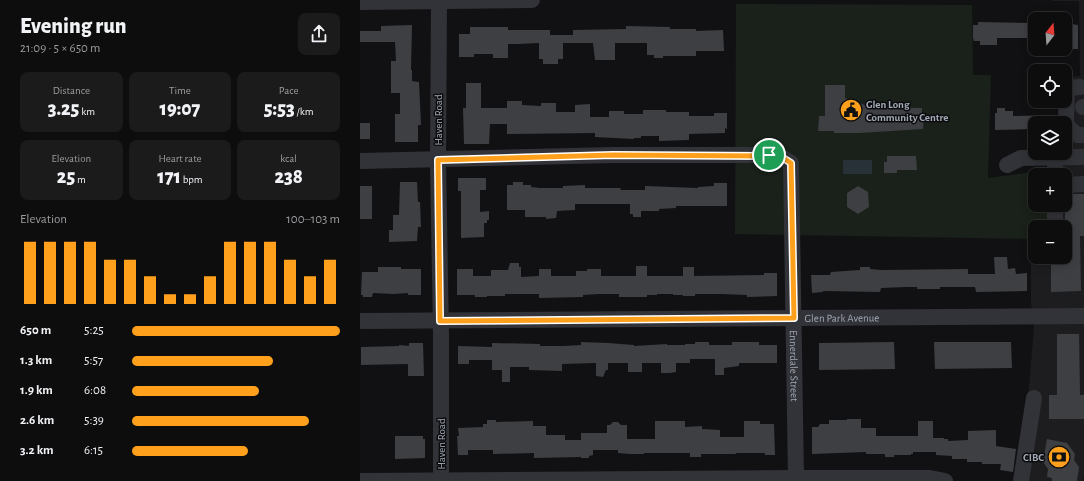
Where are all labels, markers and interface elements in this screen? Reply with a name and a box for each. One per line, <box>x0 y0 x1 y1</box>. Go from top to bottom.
north arrow <box>1028 12 1072 56</box>
map controls <box>1028 12 1072 264</box>
button: share <box>298 13 340 55</box>
text: Evening run <box>20 15 127 37</box>
text: 21:09 · 5 × 650 m <box>20 42 101 55</box>
button: locate <box>1028 64 1072 108</box>
text: Distance <box>53 85 90 96</box>
text: Time <box>169 85 191 96</box>
text: Pace <box>279 85 299 96</box>
street label: Haven Road <box>433 94 444 146</box>
public building icon: Glen Long Community Centre <box>838 97 864 123</box>
text: 3.25 <box>48 99 79 119</box>
text: 19:07 <box>160 99 200 119</box>
text: 5:53 <box>264 99 295 119</box>
place label: Glen Long Community Centre <box>866 99 949 123</box>
text: km <box>79 106 95 117</box>
text: /km <box>295 106 314 117</box>
button: layers <box>1028 116 1072 160</box>
pin <box>752 138 786 172</box>
icon: arrive <box>758 144 780 166</box>
text: Elevation <box>51 153 91 164</box>
text: Heart rate <box>158 153 202 164</box>
text: kcal <box>280 153 297 164</box>
text: 25 <box>57 167 75 187</box>
text: 171 <box>157 167 181 187</box>
text: 238 <box>274 167 303 187</box>
button: + <box>1028 168 1072 212</box>
text: m <box>75 174 86 185</box>
text: bpm <box>181 174 203 185</box>
text: Elevation <box>20 213 67 226</box>
text: 100–103 m <box>286 213 340 226</box>
button: − <box>1028 220 1072 264</box>
street label: Glen Park Avenue <box>805 312 879 324</box>
text: 650 m <box>20 324 51 337</box>
text: 5:25 <box>84 324 104 337</box>
street label: Ennerdale Street <box>788 330 800 402</box>
text: 1.3 km <box>20 354 52 367</box>
text: 5:57 <box>84 354 103 367</box>
text: 1.9 km <box>20 384 53 397</box>
text: 6:08 <box>84 384 106 397</box>
text: 2.6 km <box>20 414 54 427</box>
text: 5:39 <box>84 414 104 427</box>
street label: Haven Road <box>436 418 447 470</box>
text: 3.2 km <box>20 444 54 457</box>
text: 6:15 <box>84 444 103 457</box>
bank icon: CIBC <box>1046 444 1072 470</box>
place label: CIBC <box>1023 452 1044 463</box>

